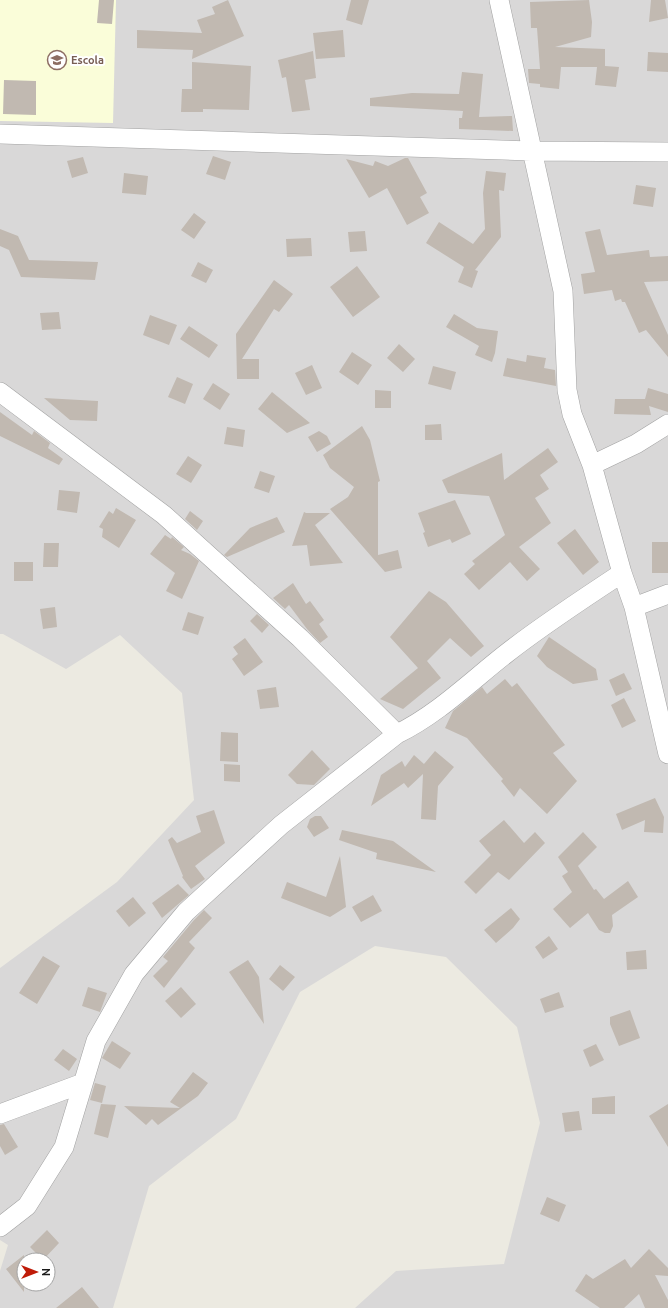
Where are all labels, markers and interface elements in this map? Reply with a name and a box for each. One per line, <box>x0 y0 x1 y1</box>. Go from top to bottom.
school or university icon: Escola <box>46 49 68 71</box>
place label: Escola <box>71 54 104 66</box>
north arrow <box>16 1252 56 1292</box>
text: N <box>40 1268 52 1276</box>

